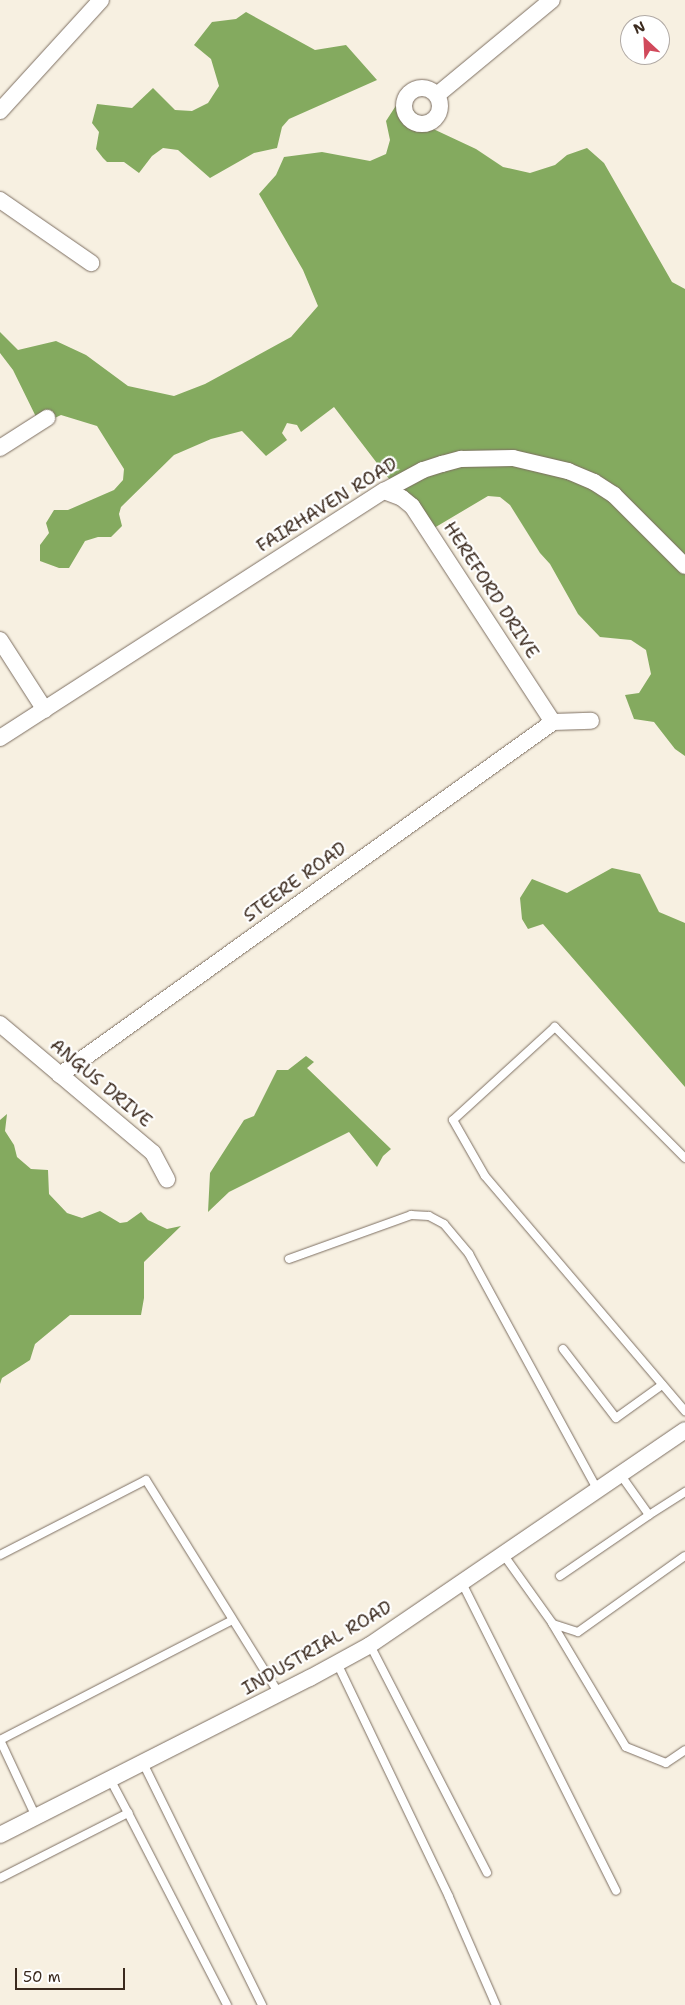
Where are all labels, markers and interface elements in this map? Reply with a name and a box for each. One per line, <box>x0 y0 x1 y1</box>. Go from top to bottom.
north arrow <box>620 15 670 65</box>
text: N <box>630 17 648 38</box>
street label: FAIRHAVEN ROAD <box>253 453 401 557</box>
street label: HEREFORD DRIVE <box>439 518 543 662</box>
street label: STEERE ROAD <box>239 837 351 927</box>
street label: ANGUS DRIVE <box>46 1034 156 1132</box>
street label: INDUSTRIAL ROAD <box>238 1596 396 1700</box>
scale bar <box>18 1958 128 1990</box>
text: 50 m <box>23 1967 61 1987</box>

